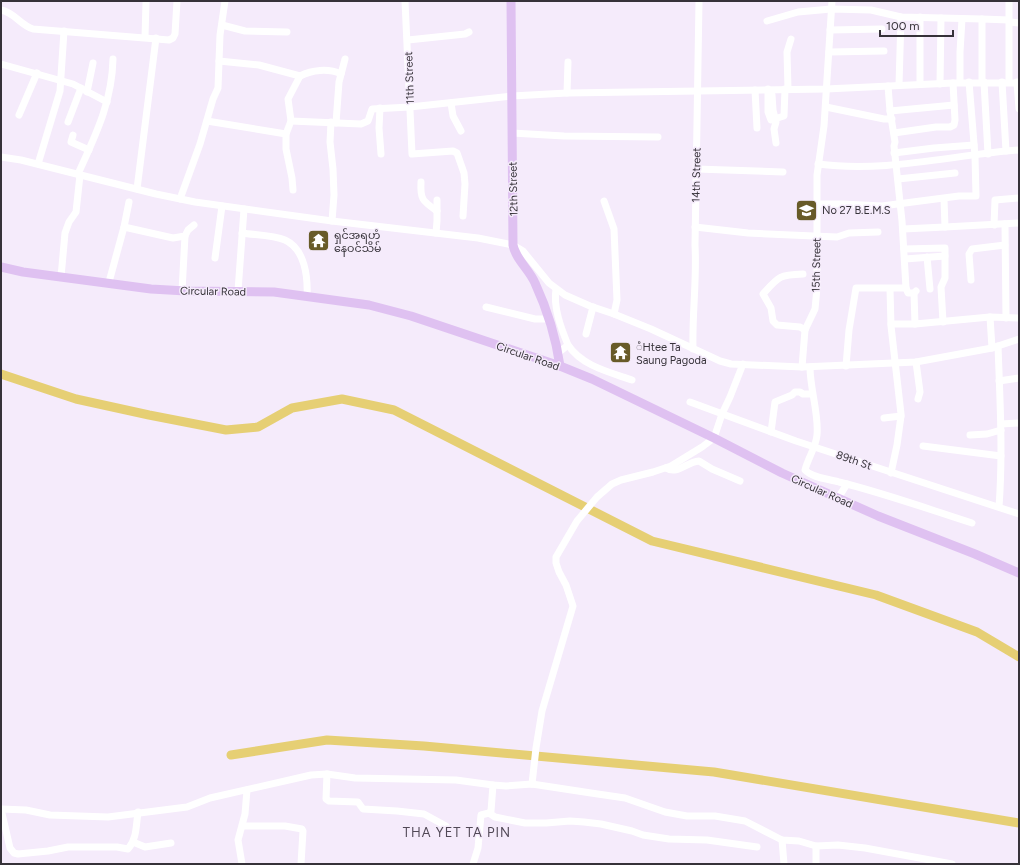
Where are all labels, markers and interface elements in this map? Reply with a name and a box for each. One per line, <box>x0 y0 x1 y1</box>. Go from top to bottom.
scale bar <box>880 12 953 38</box>
text: 100 m <box>886 19 920 33</box>
street label: 11th Street <box>402 51 417 105</box>
street label: 14th Street <box>690 147 703 203</box>
street label: 12th Street <box>507 162 520 216</box>
school or university icon: No 27 B.E.M.S <box>793 197 819 223</box>
place label: No 27 B.E.M.S <box>822 204 891 217</box>
temple icon: ရှင်အရဟံ နေဝင်သိမ် <box>306 228 332 254</box>
place label: ရှင်အရဟံ နေဝင်သိမ် <box>334 228 381 257</box>
street label: 15th Street <box>810 238 823 292</box>
street label: Circular Road <box>180 284 246 299</box>
street label: Circular Road <box>494 340 561 373</box>
temple icon: ံHtee Ta Saung Pagoda <box>608 340 634 366</box>
place label: ံHtee Ta Saung Pagoda <box>636 341 707 367</box>
street label: 89th St <box>834 448 873 473</box>
street label: Circular Road <box>789 472 855 511</box>
district label: THA YET TA PIN <box>403 825 511 840</box>

